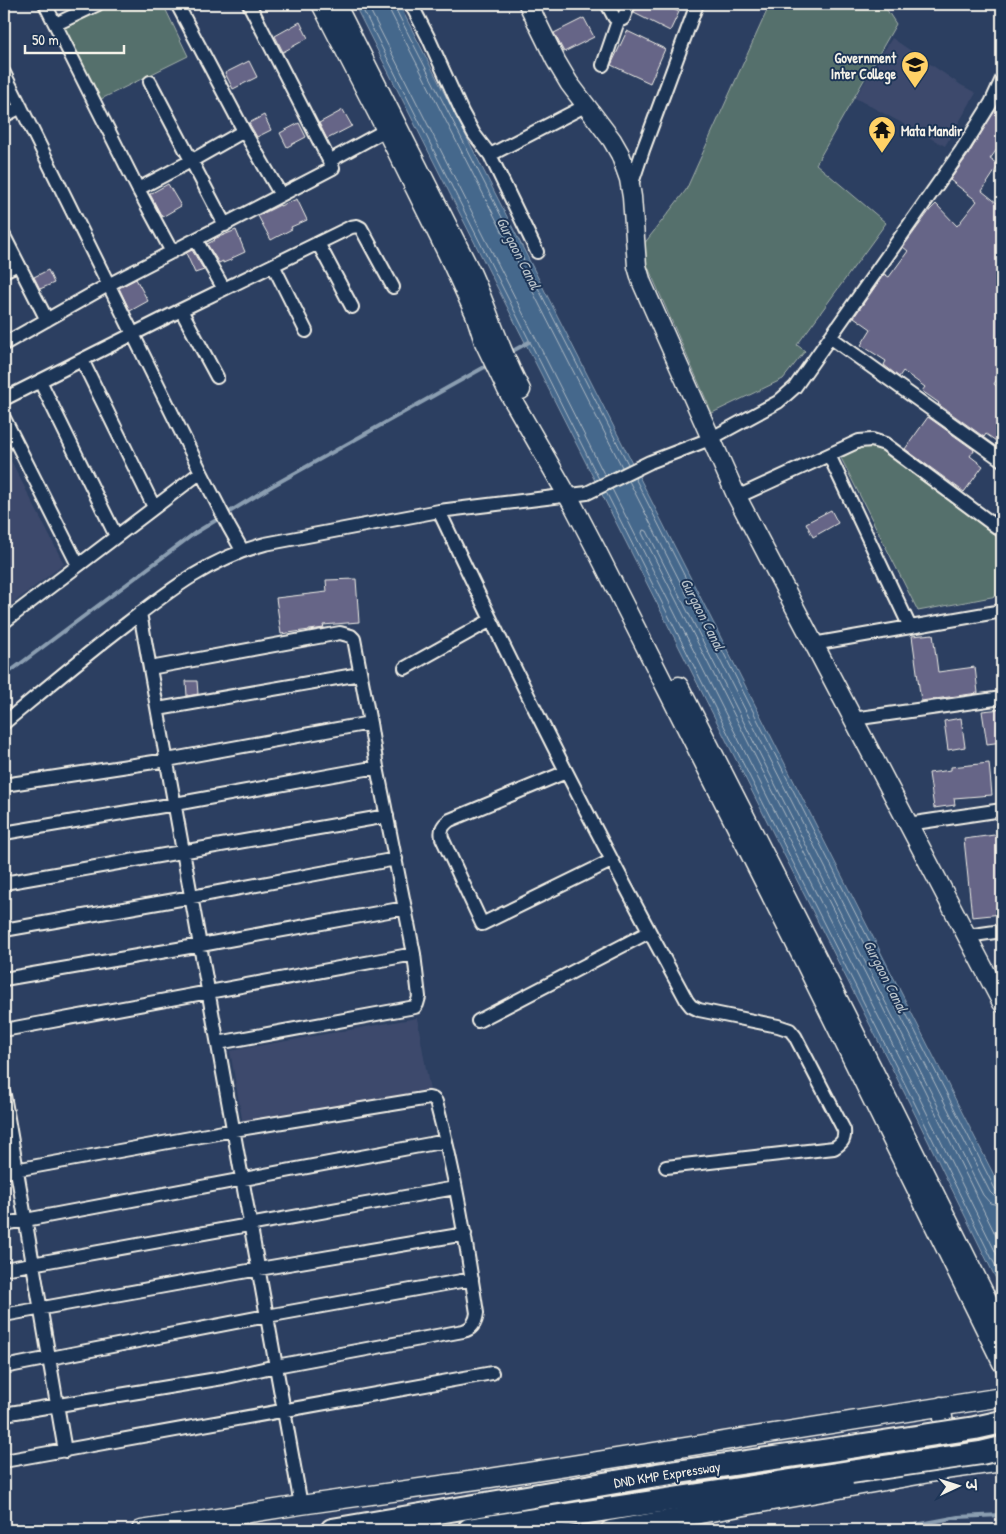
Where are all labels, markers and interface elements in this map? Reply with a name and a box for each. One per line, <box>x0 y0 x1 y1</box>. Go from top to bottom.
scale bar <box>25 22 124 54</box>
text: 50 m <box>32 29 59 50</box>
place label: Government Inter College <box>831 48 897 85</box>
school or university icon: Government Inter College <box>900 50 930 89</box>
temple icon: Mata Mandir <box>867 115 897 154</box>
place label: Mata Mandir <box>901 121 963 140</box>
water label: Gurgaon Canal <box>492 213 547 294</box>
water label: Gurgaon Canal <box>676 574 731 655</box>
water label: Gurgaon Canal <box>859 936 914 1017</box>
street label: DND KMP Expressway <box>612 1456 722 1493</box>
north arrow <box>934 1462 984 1512</box>
text: उ <box>962 1478 981 1492</box>

